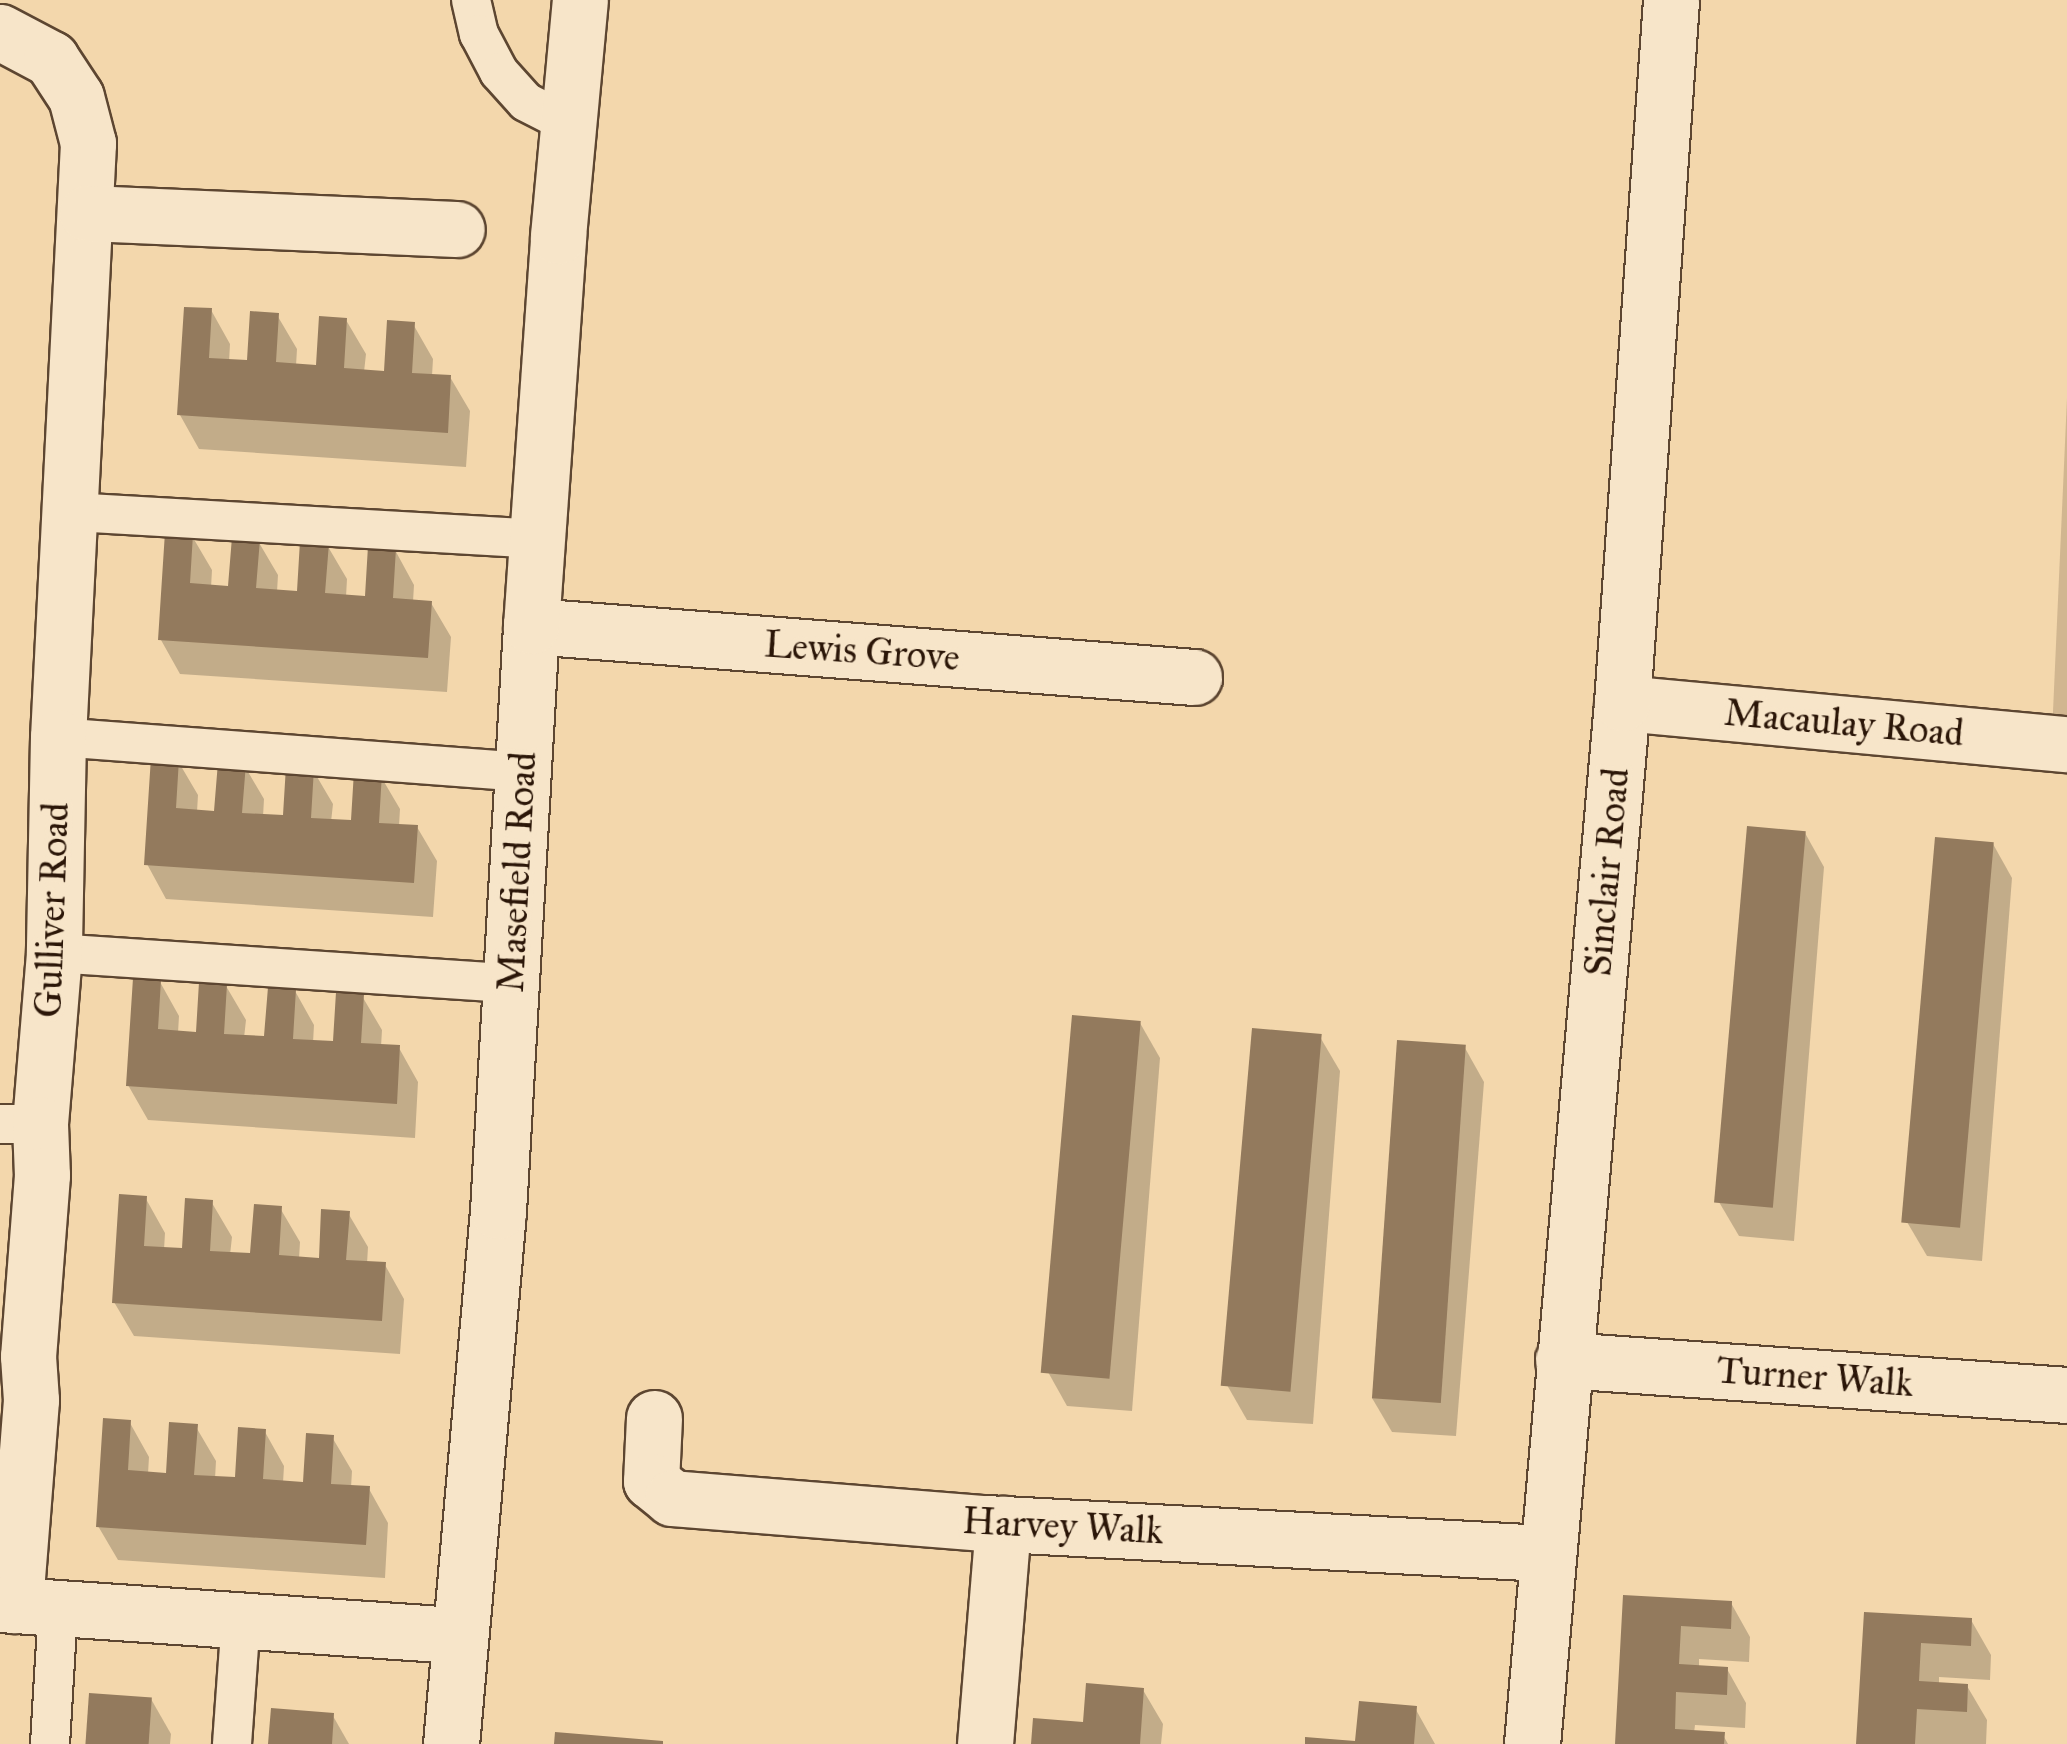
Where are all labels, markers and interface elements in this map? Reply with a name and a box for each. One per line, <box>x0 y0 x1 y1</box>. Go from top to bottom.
street label: Lewis Grove <box>763 621 961 681</box>
street label: Macaulay Road <box>1722 690 1966 756</box>
street label: Masefield Road <box>488 750 546 994</box>
street label: Sinclair Road <box>1575 766 1639 978</box>
street label: Gulliver Road <box>25 801 79 1019</box>
street label: Turner Walk <box>1715 1347 1915 1407</box>
street label: Harvey Walk <box>961 1498 1165 1554</box>

